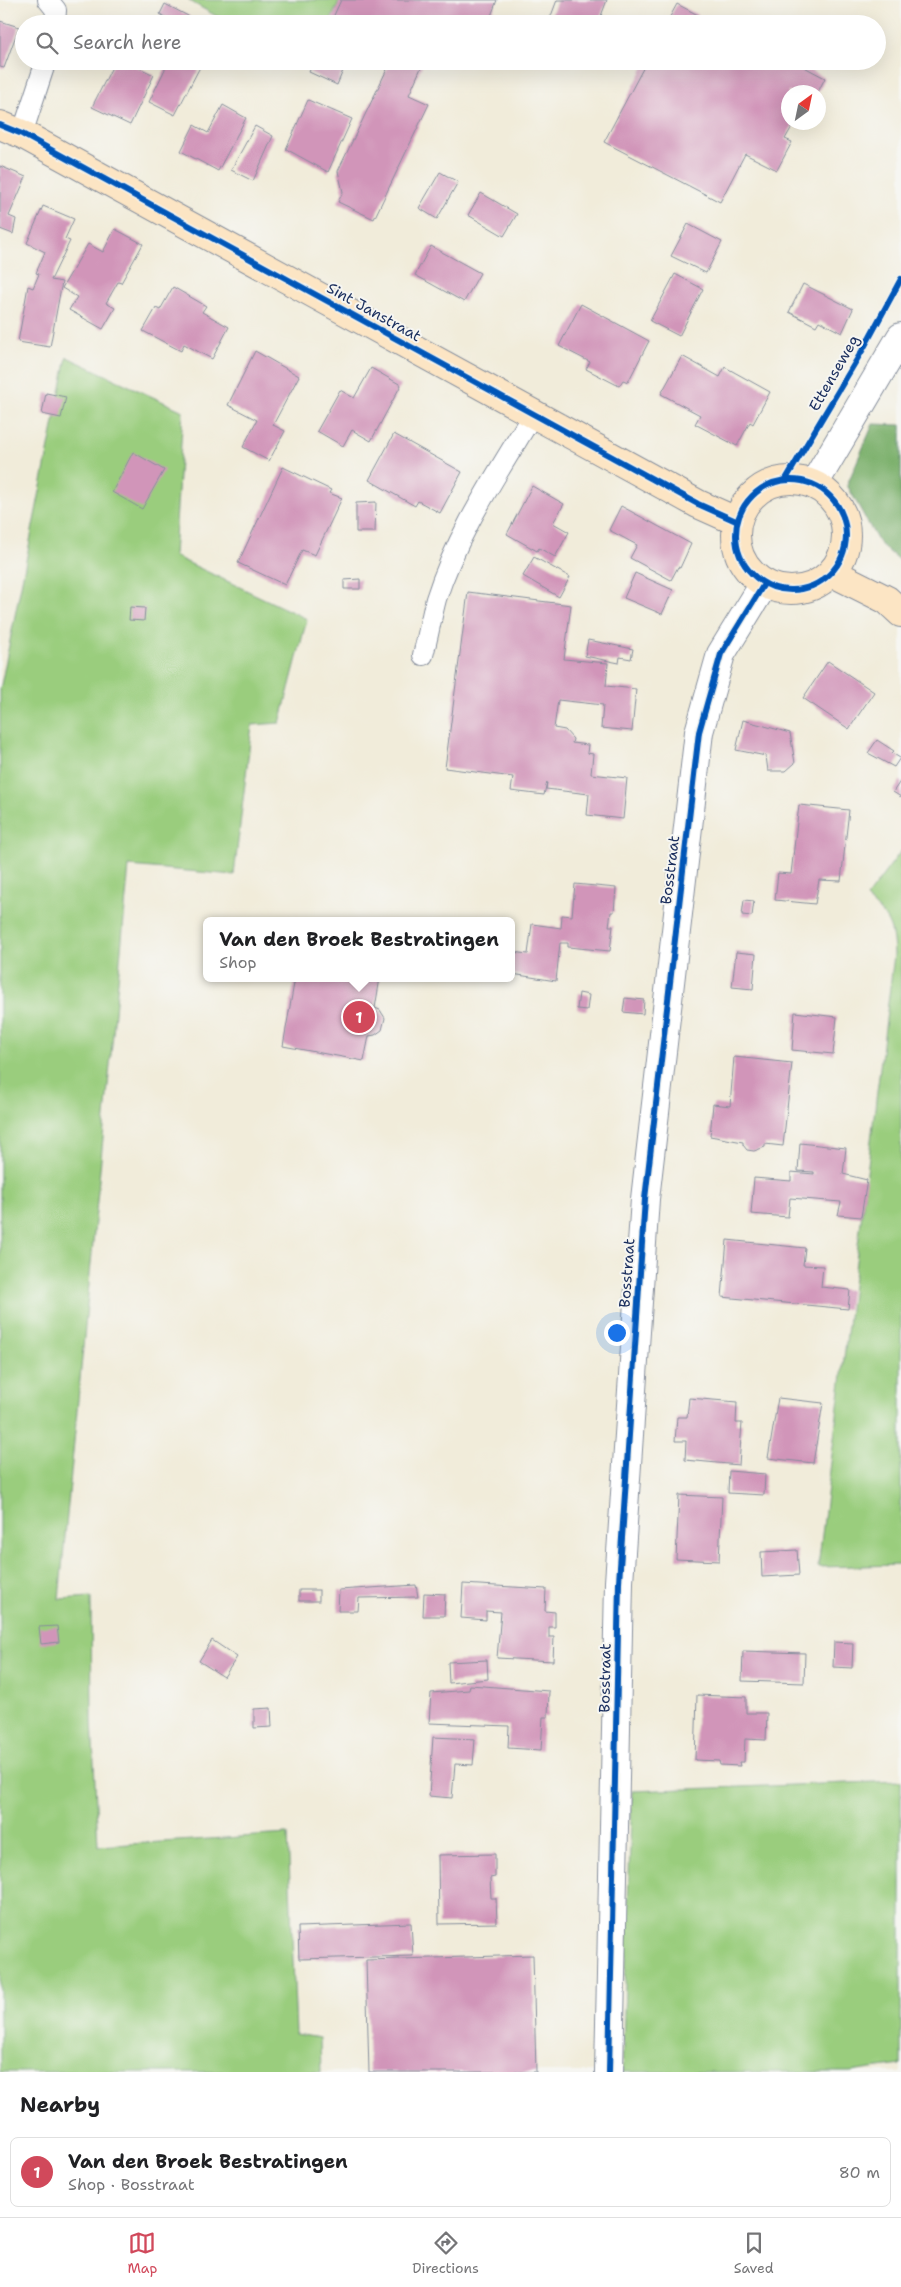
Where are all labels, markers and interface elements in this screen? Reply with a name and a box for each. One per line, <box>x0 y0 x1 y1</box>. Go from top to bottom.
search box <box>15 15 886 70</box>
icon: search <box>33 29 61 57</box>
text: Search here <box>73 30 182 55</box>
north arrow <box>781 85 826 130</box>
street label: Sint Janstraat <box>323 278 425 346</box>
street label: Ettenseweg <box>804 331 864 415</box>
street label: Bosstraat <box>656 834 684 906</box>
popup <box>203 917 515 982</box>
text: Van den Broek Bestratingen <box>219 927 499 952</box>
text: Shop <box>219 952 256 973</box>
pin: 1 <box>343 998 375 1036</box>
street label: Bosstraat <box>615 1238 639 1308</box>
your location <box>604 1320 630 1346</box>
street label: Bosstraat <box>594 1643 616 1713</box>
text: Nearby <box>20 2091 100 2119</box>
text: Van den Broek Bestratingen <box>68 2149 348 2174</box>
text: 1 <box>33 2162 41 2183</box>
text: 80 m <box>839 2162 880 2183</box>
text: Shop · Bosstraat <box>68 2174 195 2195</box>
tab: Map <box>127 2229 157 2277</box>
tab: Directions <box>412 2229 479 2277</box>
tab: Saved <box>734 2229 774 2277</box>

